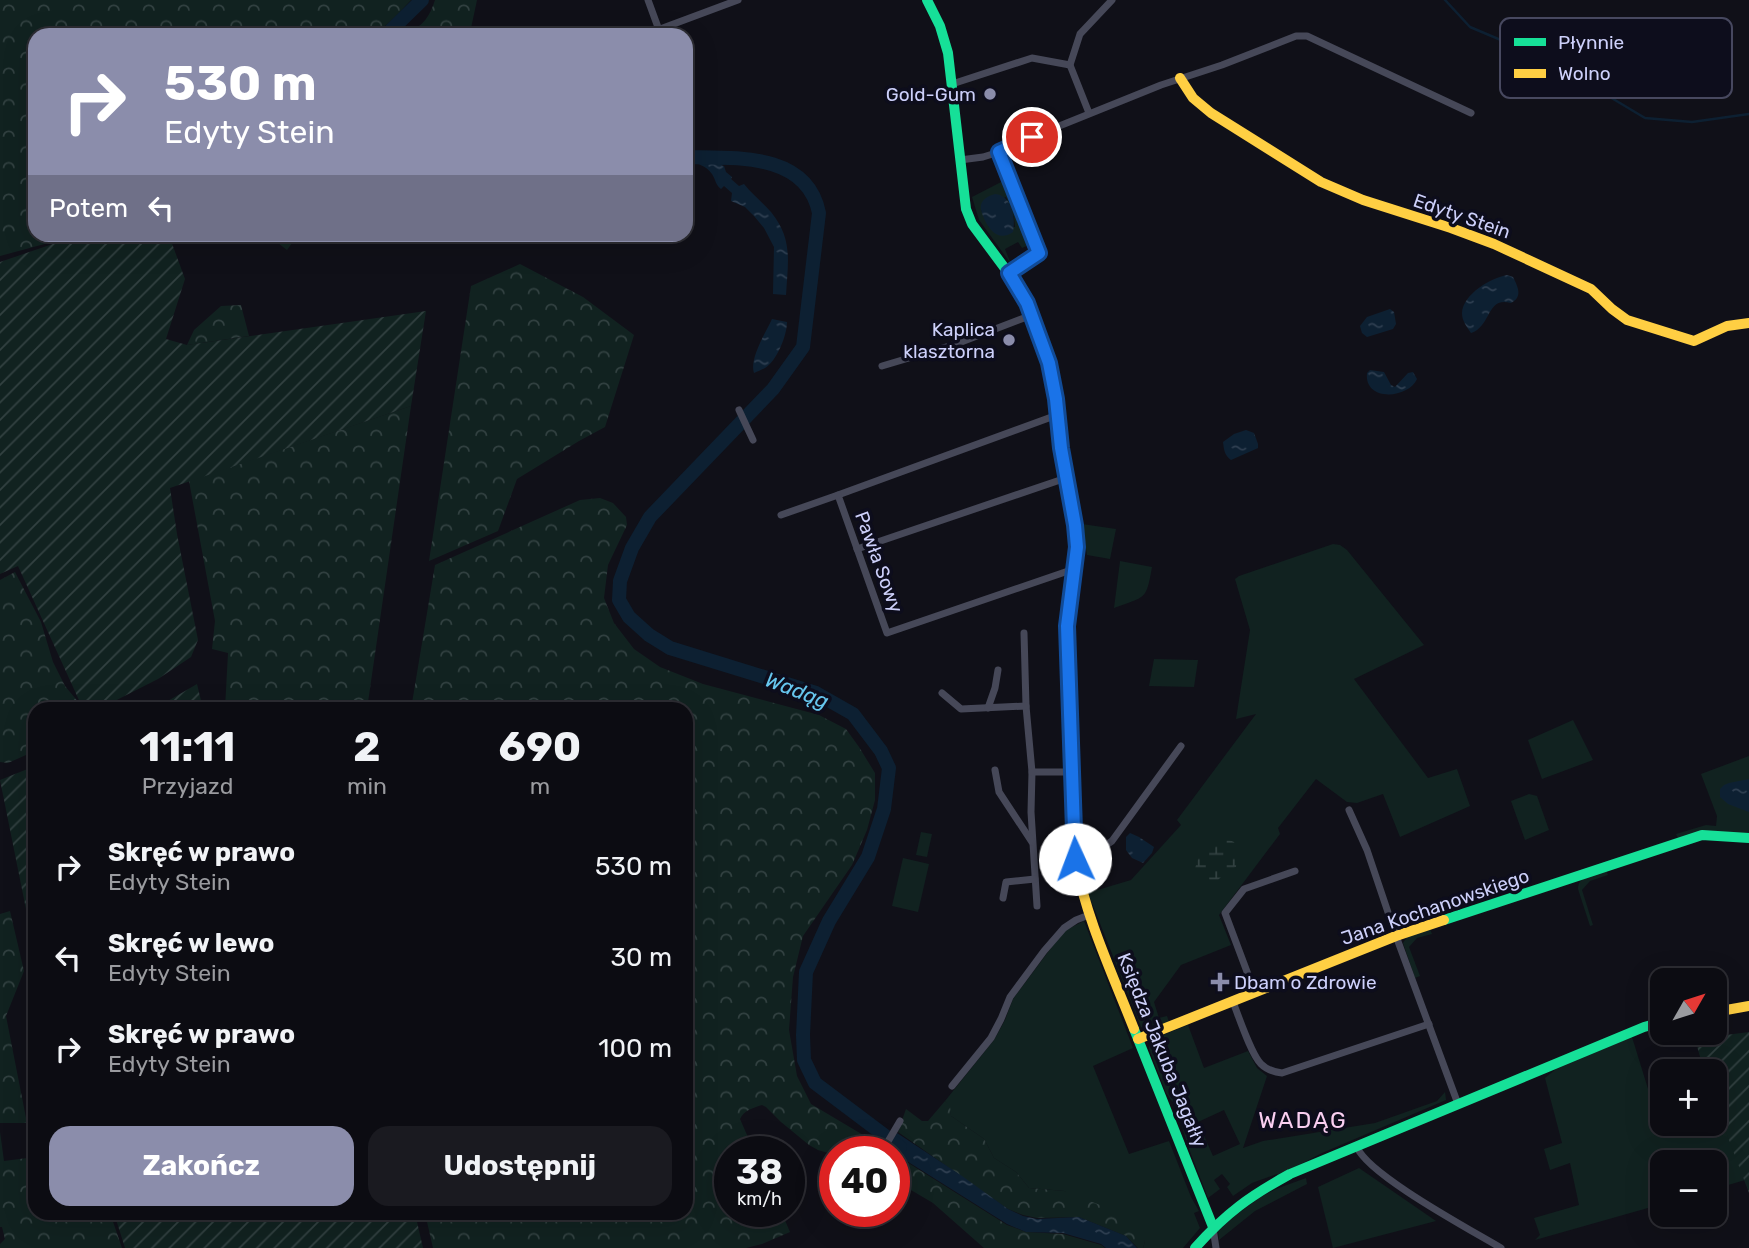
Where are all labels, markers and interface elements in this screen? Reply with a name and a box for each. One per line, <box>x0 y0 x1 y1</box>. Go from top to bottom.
legend <box>1500 18 1732 98</box>
text: Płynnie <box>1558 31 1624 54</box>
text: 530 m <box>164 54 317 112</box>
icon: right <box>49 56 140 147</box>
text: Wolno <box>1558 62 1611 85</box>
place label: Gold-Gum <box>886 83 976 106</box>
marker: Gold-Gum <box>982 86 998 102</box>
pin <box>1002 107 1062 167</box>
text: Edyty Stein <box>164 113 335 151</box>
icon: arrive <box>1013 118 1051 156</box>
icon: left <box>142 189 180 227</box>
street label: Edyty Stein <box>1410 189 1514 243</box>
text: Potem <box>49 193 128 224</box>
place label: Kaplica klasztorna <box>903 318 995 363</box>
marker: Kaplica klasztorna <box>1001 332 1017 348</box>
street label: Pawła Sowy <box>850 508 908 616</box>
water label: Wadąg <box>762 666 832 714</box>
text: 11:11 <box>140 722 235 772</box>
text: 2 <box>353 722 381 772</box>
text: 690 <box>499 722 581 772</box>
text: Przyjazd <box>142 772 233 800</box>
text: min <box>347 772 387 800</box>
text: m <box>530 772 550 800</box>
position arrow <box>1038 822 1112 896</box>
text: Skręć w prawo <box>108 837 295 868</box>
icon: right <box>49 848 87 886</box>
text: 530 m <box>595 851 672 882</box>
street label: Jana Kochanowskiego <box>1338 864 1532 950</box>
text: Edyty Stein <box>108 868 231 896</box>
text: Skręć w lewo <box>108 928 274 959</box>
icon: left <box>49 939 87 977</box>
text: 30 m <box>610 942 672 973</box>
street label: Księdza Jakuba Jagałły <box>1112 949 1212 1151</box>
text: Edyty Stein <box>108 959 231 987</box>
north arrow <box>1650 968 1727 1045</box>
map controls <box>1650 968 1727 1227</box>
place label: Dbam o Zdrowie <box>1234 971 1377 994</box>
marker: Dbam o Zdrowie <box>1212 974 1228 990</box>
text: Skręć w prawo <box>108 1019 295 1050</box>
icon: right <box>49 1030 87 1068</box>
text: 100 m <box>598 1033 672 1064</box>
text: Edyty Stein <box>108 1050 231 1078</box>
button: + <box>1650 1059 1727 1136</box>
district label: WADĄG <box>1258 1106 1348 1134</box>
button: Zakończ <box>49 1126 354 1206</box>
button: Udostępnij <box>368 1126 672 1206</box>
speed limit sign: 40 <box>819 1136 910 1227</box>
button: − <box>1650 1150 1727 1227</box>
text: 38 <box>736 1151 783 1193</box>
text: km/h <box>737 1188 782 1210</box>

